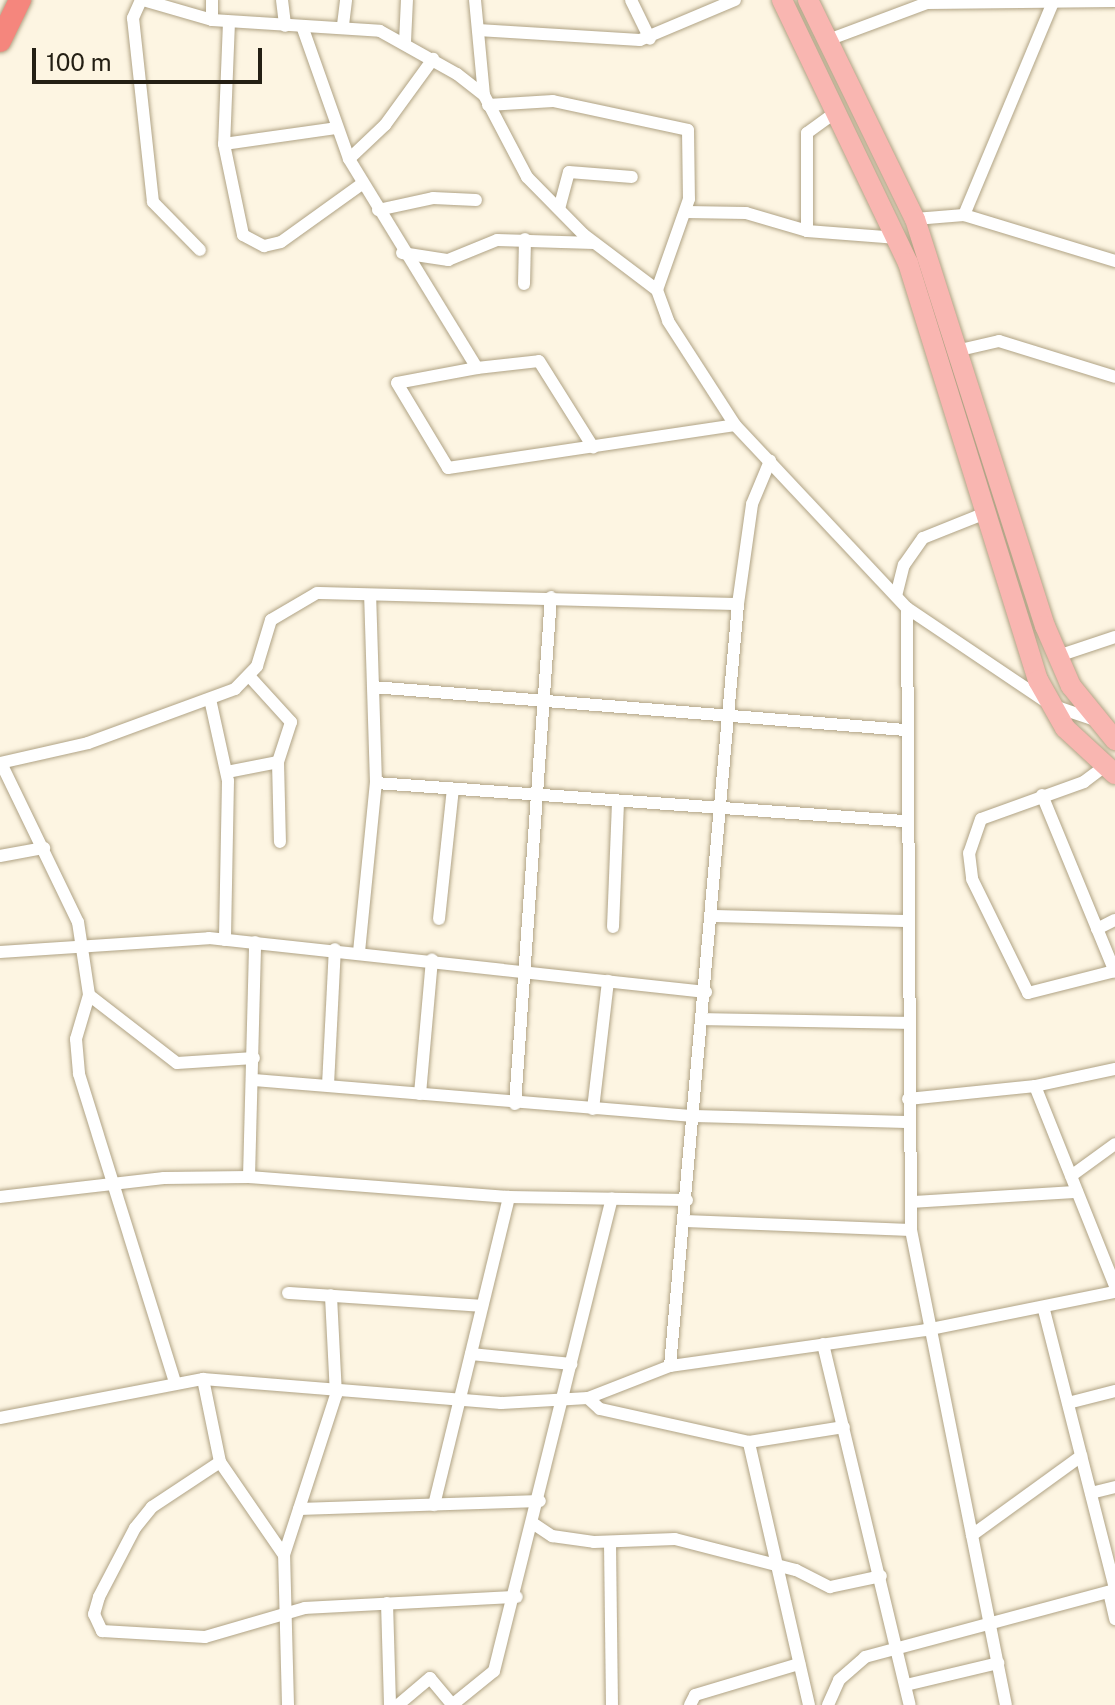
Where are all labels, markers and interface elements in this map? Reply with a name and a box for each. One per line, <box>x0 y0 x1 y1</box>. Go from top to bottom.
scale bar <box>36 32 266 82</box>
text: 100 m <box>46 48 112 76</box>

